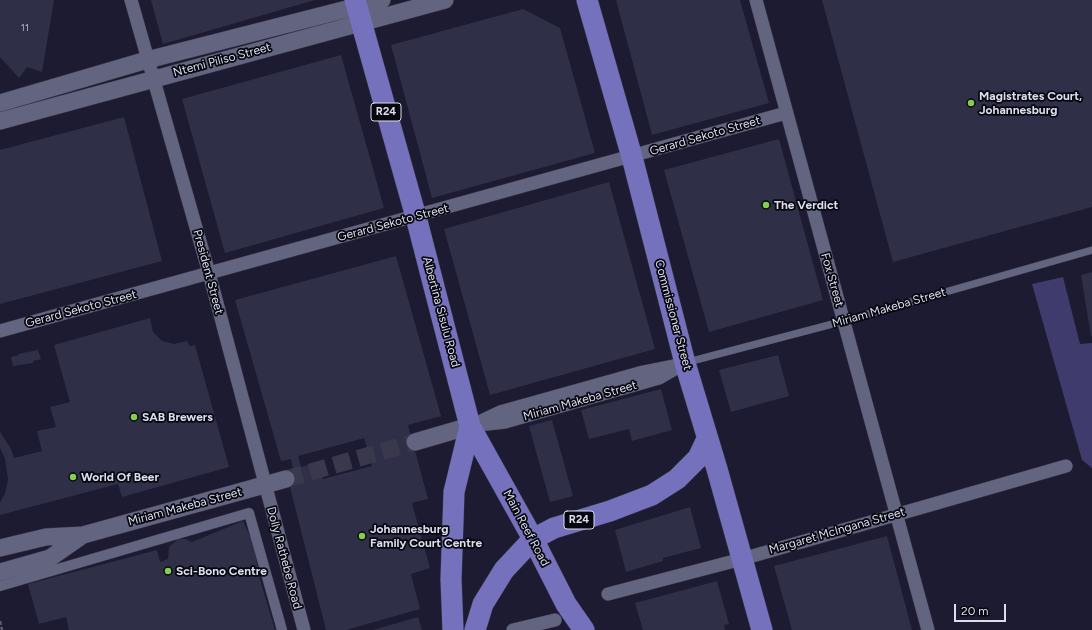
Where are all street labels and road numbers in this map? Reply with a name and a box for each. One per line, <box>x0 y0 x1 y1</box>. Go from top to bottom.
street label: Ntemi Piliso Street <box>172 40 272 80</box>
road number: R24 <box>371 103 401 121</box>
street label: Gerard Sekoto Street <box>648 113 762 159</box>
street label: Gerard Sekoto Street <box>336 201 450 245</box>
street label: President Street <box>190 228 226 316</box>
street label: Fox Street <box>817 251 847 309</box>
street label: Albertina Sisulu Road <box>419 255 463 369</box>
street label: Commissioner Street <box>651 258 695 372</box>
street label: Miriam Makeba Street <box>831 285 947 331</box>
street label: Gerard Sekoto Street <box>24 287 138 331</box>
street label: Miriam Makeba Street <box>522 378 638 424</box>
street label: Miriam Makeba Street <box>126 485 244 529</box>
street label: Main Reef Road <box>500 487 552 569</box>
street label: Dolly Rathebe Road <box>263 505 305 611</box>
street label: Margaret McIngana Street <box>767 505 907 557</box>
road number: R24 <box>564 511 594 529</box>

